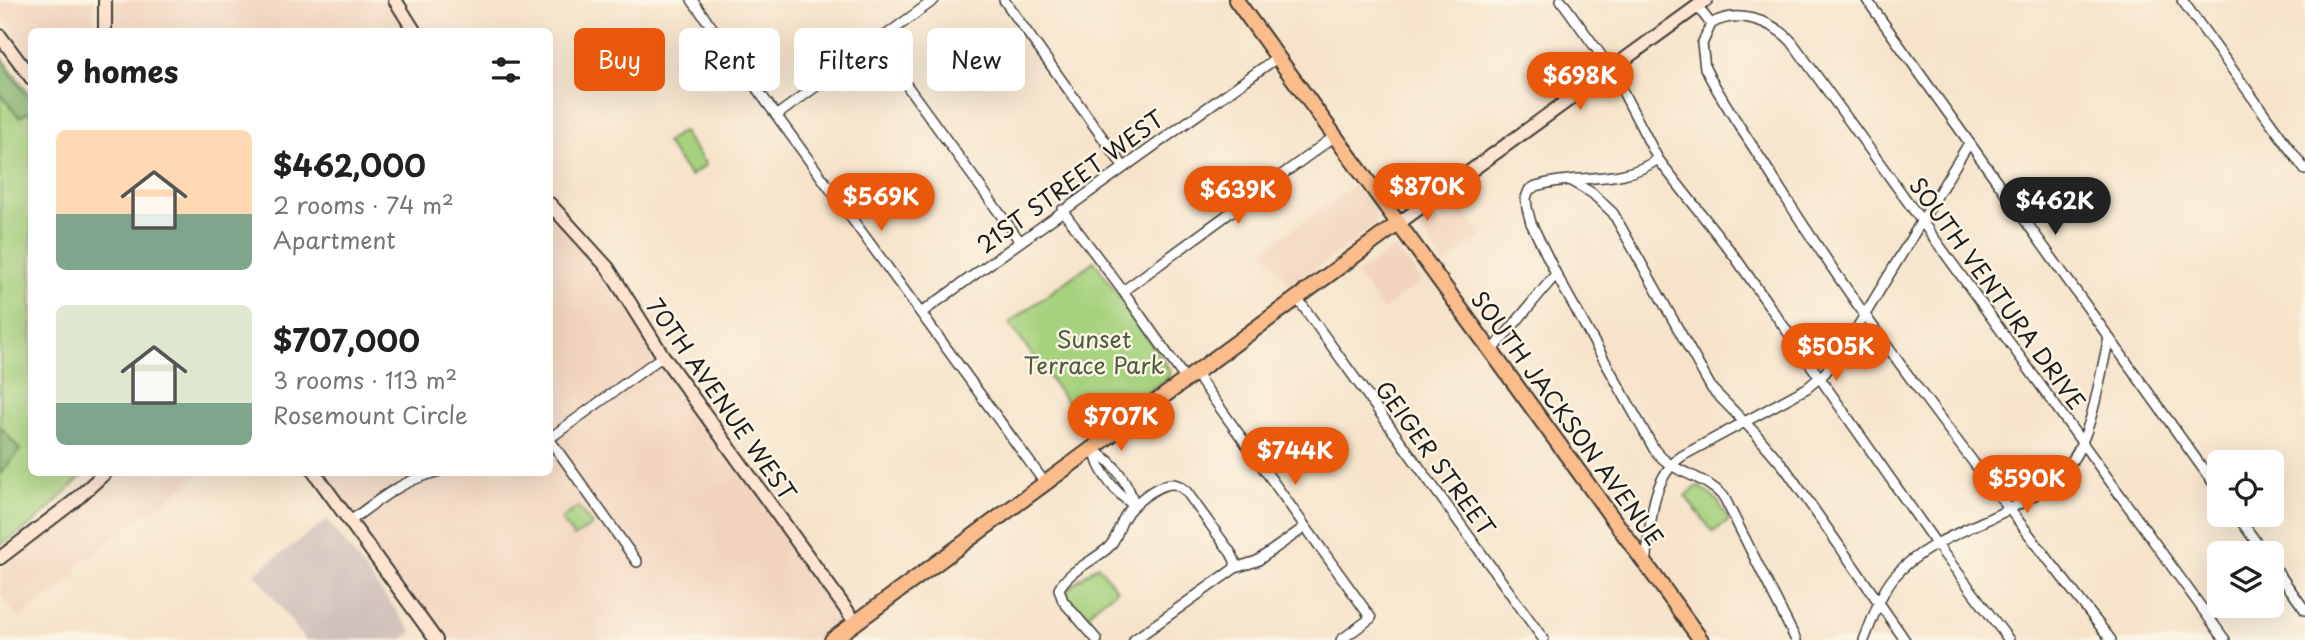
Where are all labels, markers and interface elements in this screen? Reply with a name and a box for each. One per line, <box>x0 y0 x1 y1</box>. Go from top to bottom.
chip: Buy <box>574 28 665 91</box>
chip: Rent <box>679 28 780 91</box>
chip: Filters <box>794 28 913 91</box>
chip: New <box>927 28 1025 91</box>
text: 9 homes <box>56 48 178 93</box>
icon: filters <box>487 51 525 89</box>
pin: $698K <box>1531 52 1629 112</box>
text: $698K <box>1543 57 1617 92</box>
street label: 21ST STREET WEST <box>969 101 1171 261</box>
text: $462,000 <box>273 142 426 187</box>
icon: home <box>112 158 196 242</box>
pin: $870K <box>1378 164 1476 223</box>
pin: $639K <box>1189 166 1287 226</box>
text: $870K <box>1389 168 1465 203</box>
street label: SOUTH VENTURA DRIVE <box>1901 169 2095 417</box>
text: $639K <box>1200 171 1276 206</box>
pin: $569K <box>832 174 930 233</box>
pin: $462K <box>2006 177 2104 237</box>
text: $569K <box>843 178 919 213</box>
text: $462K <box>2016 182 2094 217</box>
text: 2 rooms · 74 m² <box>273 187 454 222</box>
text: Apartment <box>273 222 396 257</box>
street label: SOUTH JACKSON AVENUE <box>1463 283 1673 553</box>
street label: 70TH AVENUE WEST <box>639 290 805 508</box>
text: $707,000 <box>273 317 420 362</box>
park label: Sunset Terrace Park <box>1023 321 1165 382</box>
pin: $505K <box>1787 324 1885 383</box>
text: $505K <box>1797 328 1875 363</box>
icon: home <box>112 333 196 417</box>
text: 3 rooms · 113 m² <box>273 362 457 397</box>
street label: GEIGER STREET <box>1368 373 1505 543</box>
pin: $707K <box>1072 393 1170 453</box>
text: Rosemount Circle <box>273 397 468 432</box>
text: $707K <box>1084 398 1158 433</box>
pin: $744K <box>1246 428 1344 487</box>
text: $744K <box>1257 432 1333 467</box>
map controls <box>2207 450 2284 618</box>
button: locate <box>2207 450 2284 527</box>
pin: $590K <box>1978 456 2076 515</box>
text: $590K <box>1989 460 2065 495</box>
button: layers <box>2207 541 2284 618</box>

